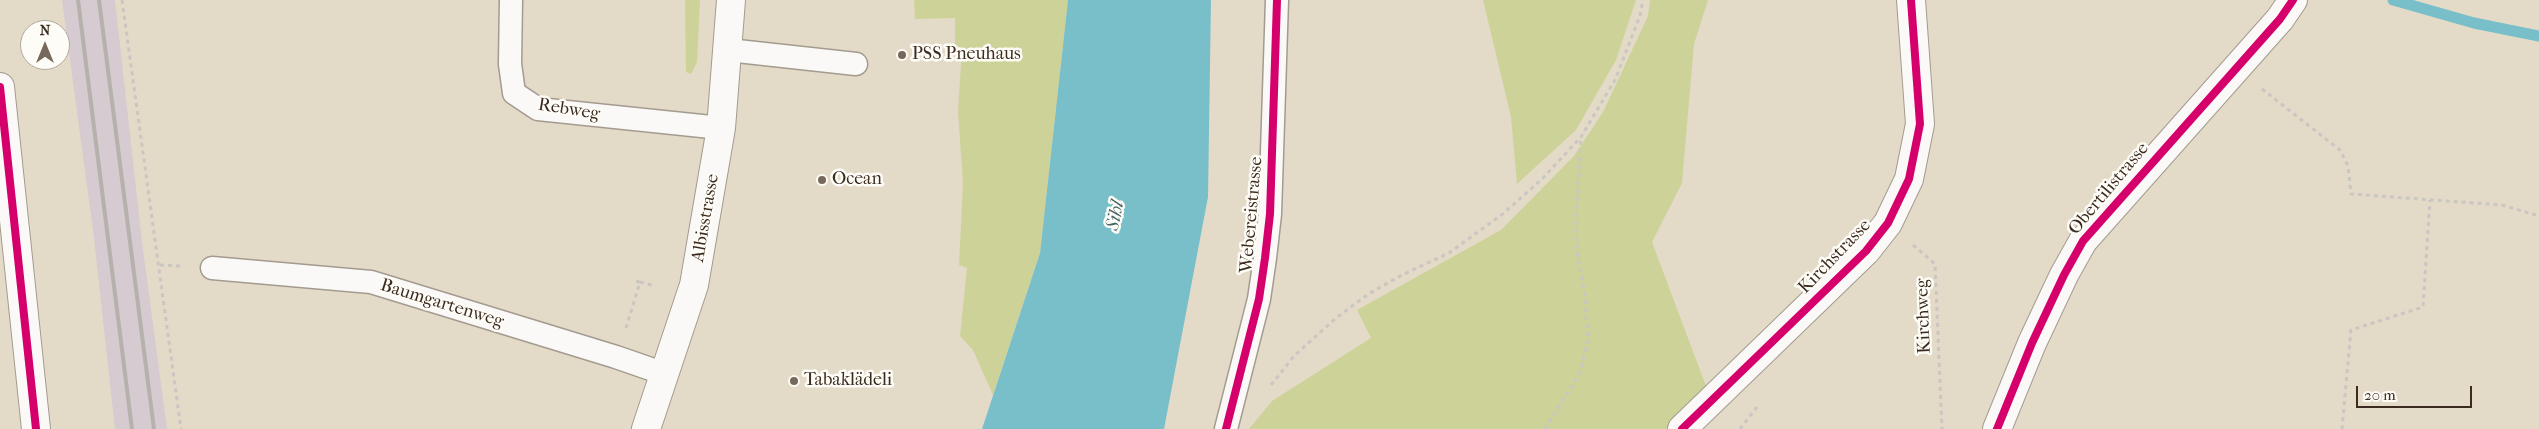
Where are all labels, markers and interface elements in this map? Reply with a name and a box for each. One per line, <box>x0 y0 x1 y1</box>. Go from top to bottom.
north arrow <box>20 20 70 70</box>
text: N <box>40 22 50 39</box>
place label: PSS Pneuhaus <box>912 44 1021 66</box>
marker: PSS Pneuhaus <box>896 49 908 61</box>
street label: Rebweg <box>537 94 601 126</box>
street label: Obertilistrasse <box>2064 139 2154 239</box>
street label: Webereistrasse <box>1236 156 1268 274</box>
place label: Ocean <box>832 169 882 191</box>
street label: Albisstrasse <box>688 172 724 264</box>
marker: Ocean <box>816 174 828 186</box>
water label: Sihl <box>1102 199 1130 233</box>
street label: Kirchstrasse <box>1794 215 1876 299</box>
street label: Baumgartenweg <box>378 275 506 333</box>
street label: Kirchweg <box>1912 278 1936 354</box>
place label: Tabaklädeli <box>804 370 892 392</box>
marker: Tabaklädeli <box>788 375 800 387</box>
scale bar <box>2359 376 2475 408</box>
text: 20 m <box>2364 386 2396 404</box>

